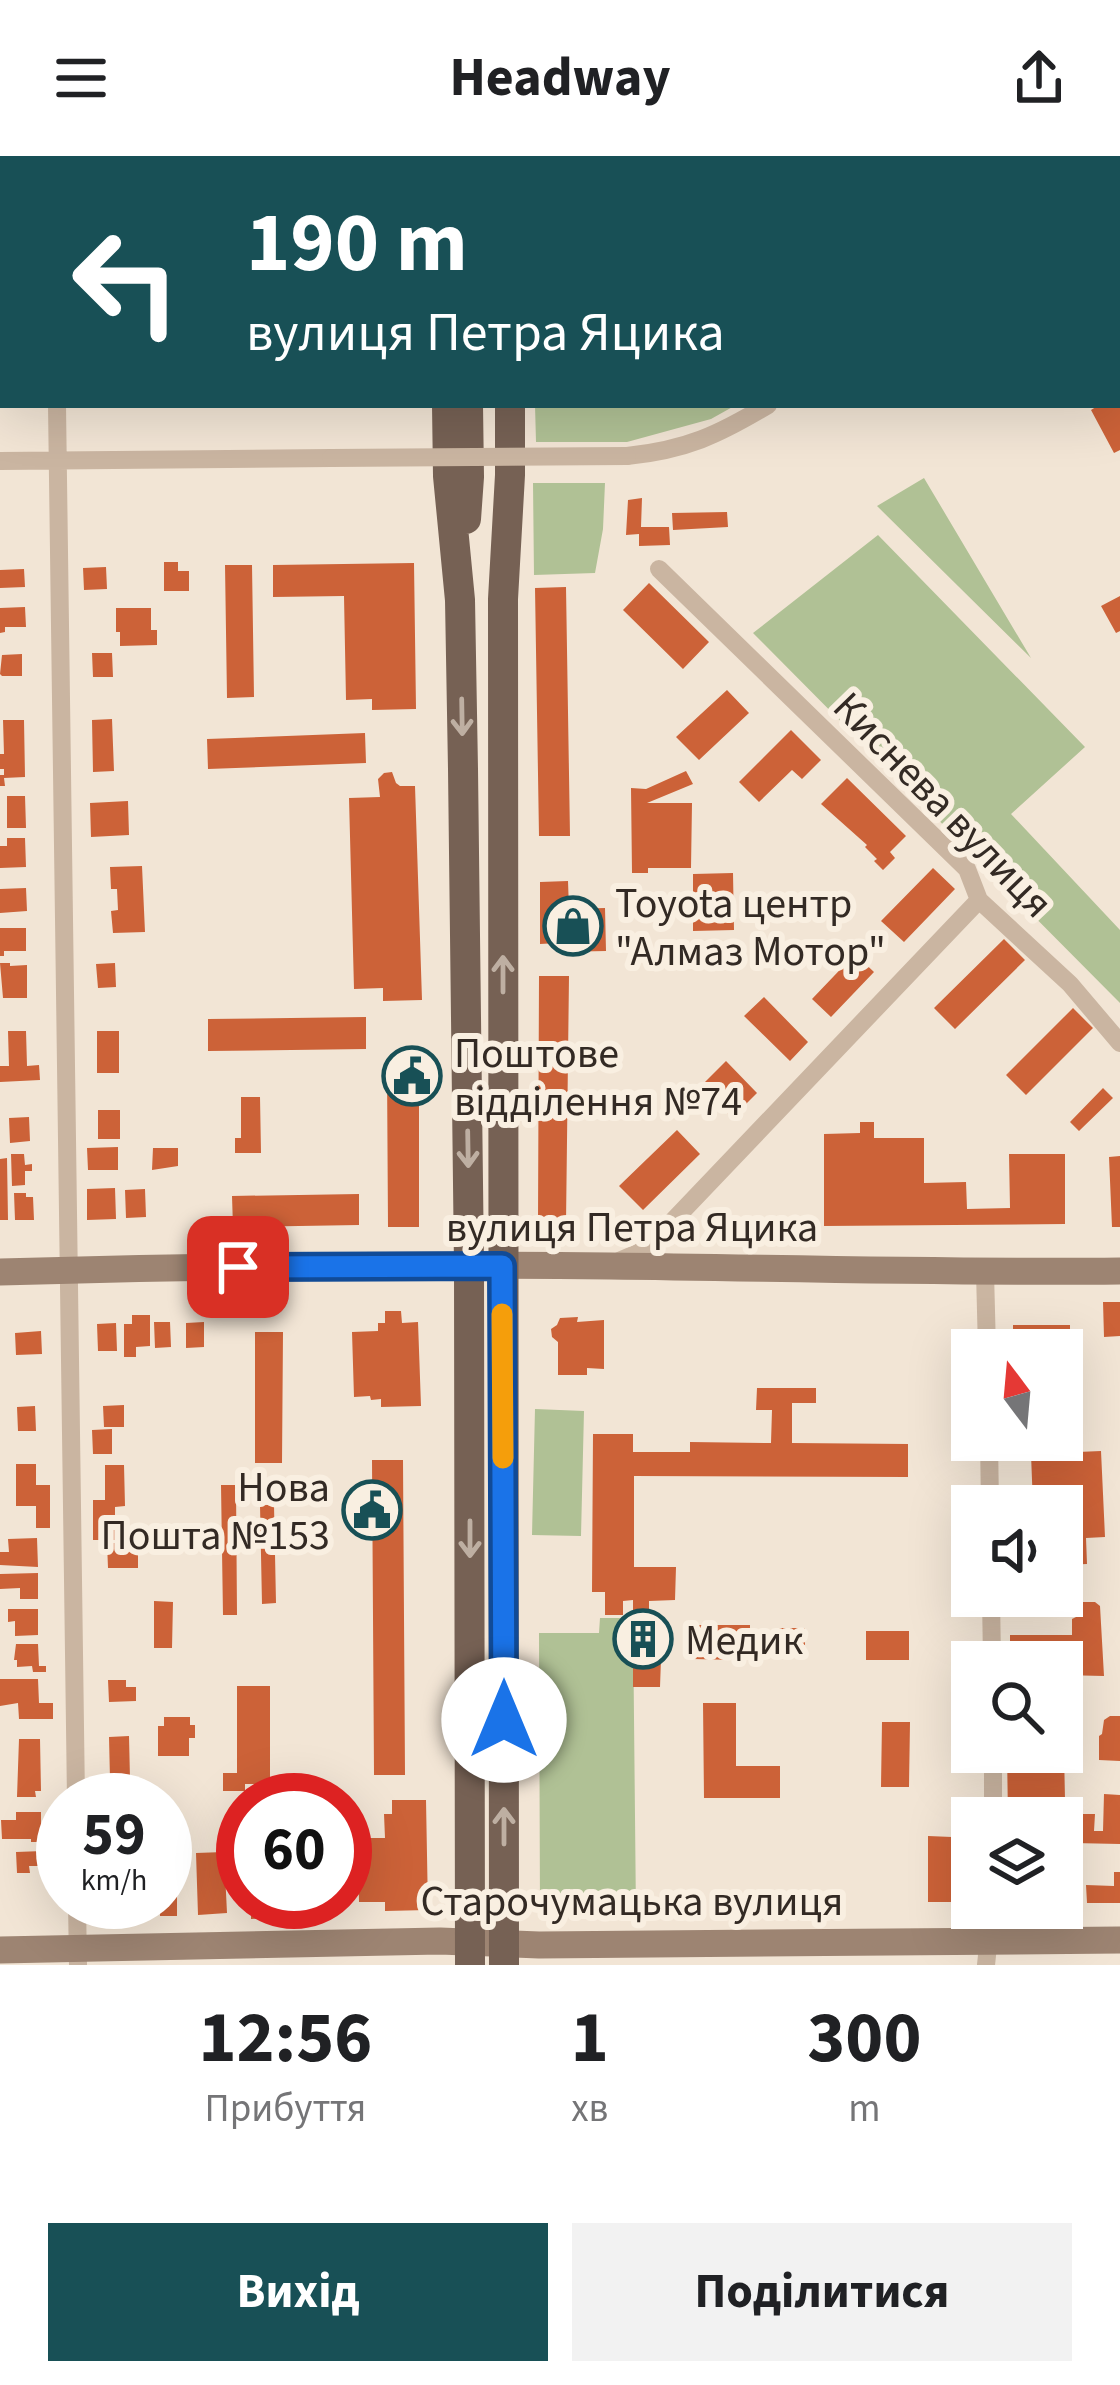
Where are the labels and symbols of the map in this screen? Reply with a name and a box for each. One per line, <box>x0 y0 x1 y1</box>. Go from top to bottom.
street label: Киснева вулиця <box>819 679 1066 932</box>
one-way arrow <box>451 697 473 736</box>
place label: Toyota центр "Алмаз Мотор" <box>615 874 886 982</box>
shop icon: Toyota центр "Алмаз Мотор" <box>542 895 604 957</box>
one-way arrow <box>492 955 514 994</box>
place label: Поштове відділення №74 <box>454 1024 742 1132</box>
public building icon: Поштове відділення №74 <box>381 1045 443 1107</box>
one-way arrow <box>457 1129 479 1168</box>
street label: вулиця Петра Яцика <box>446 1198 818 1258</box>
pin <box>187 1216 289 1318</box>
north arrow <box>951 1329 1083 1461</box>
place label: Нова Пошта №153 <box>101 1458 330 1566</box>
public building icon: Нова Пошта №153 <box>341 1479 403 1541</box>
one-way arrow <box>459 1519 481 1558</box>
building icon: Медик <box>612 1608 674 1670</box>
place label: Медик <box>685 1611 803 1671</box>
position arrow <box>441 1657 567 1783</box>
speed limit sign: 60 <box>216 1773 372 1929</box>
one-way arrow <box>493 1807 515 1846</box>
street label: Старочумацька вулиця <box>421 1872 843 1932</box>

